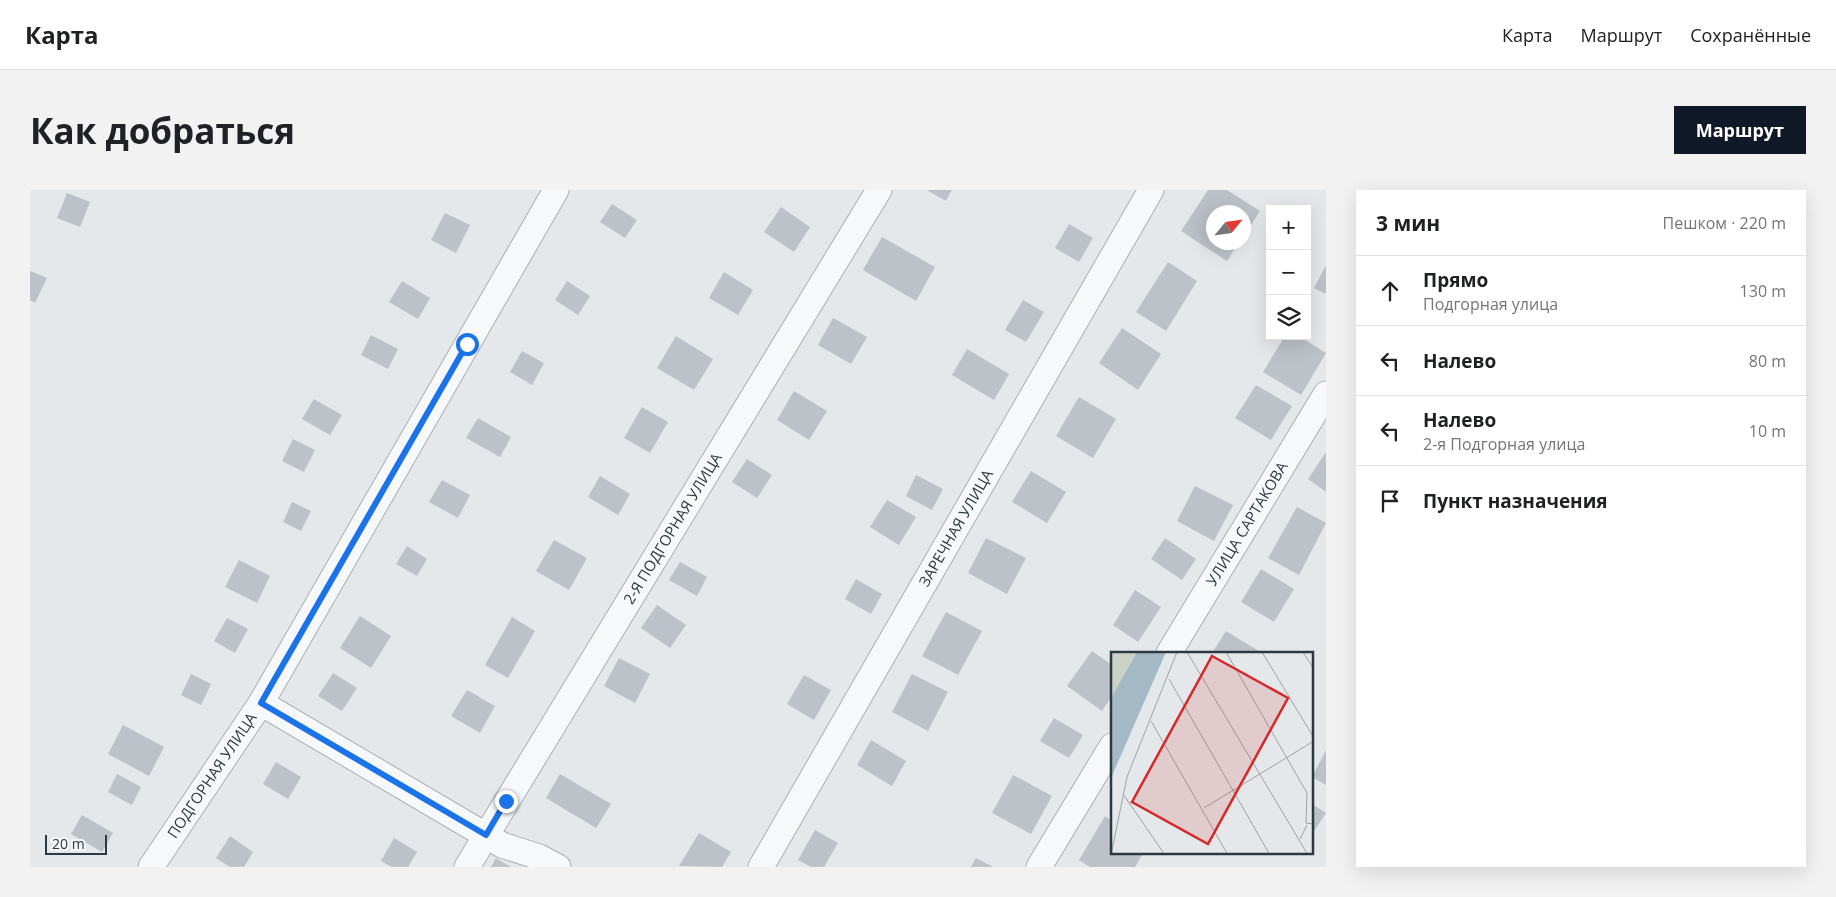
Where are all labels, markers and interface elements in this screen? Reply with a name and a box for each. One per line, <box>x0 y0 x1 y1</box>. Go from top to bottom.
text: Карта <box>25 18 99 51</box>
text: Карта <box>1502 23 1552 47</box>
text: Маршрут <box>1580 23 1662 47</box>
text: Сохранённые <box>1690 23 1811 47</box>
button: Маршрут <box>1674 106 1806 154</box>
text: Как добраться <box>30 107 295 154</box>
north arrow <box>1206 205 1251 250</box>
map controls <box>1266 205 1311 340</box>
button: + <box>1266 205 1311 250</box>
text: 3 мин <box>1376 209 1440 237</box>
text: Пешком · 220 m <box>1663 212 1786 234</box>
button: − <box>1266 250 1311 295</box>
text: Прямо <box>1423 267 1488 293</box>
icon: ahead <box>1376 277 1404 305</box>
text: 130 m <box>1740 280 1786 302</box>
text: Подгорная улица <box>1423 293 1558 315</box>
button: layers <box>1266 295 1311 340</box>
route start <box>456 333 479 356</box>
icon: left <box>1376 347 1404 375</box>
text: Налево <box>1423 348 1496 374</box>
text: 80 m <box>1749 350 1786 372</box>
text: Налево <box>1423 407 1496 433</box>
icon: left <box>1376 417 1404 445</box>
text: 10 m <box>1749 420 1786 442</box>
text: 2-я Подгорная улица <box>1423 433 1585 455</box>
street label: 2-Я ПОДГОРНАЯ УЛИЦА <box>618 448 726 608</box>
street label: УЛИЦА САРТАКОВА <box>1201 457 1292 589</box>
street label: ЗАРЕЧНАЯ УЛИЦА <box>914 465 997 590</box>
icon: arrive <box>1376 487 1404 515</box>
text: Пункт назначения <box>1423 488 1608 514</box>
inset map <box>1111 652 1314 854</box>
street label: ПОДГОРНАЯ УЛИЦА <box>162 708 261 842</box>
route end <box>495 790 518 813</box>
scale bar <box>45 832 108 855</box>
text: 20 m <box>52 834 85 853</box>

